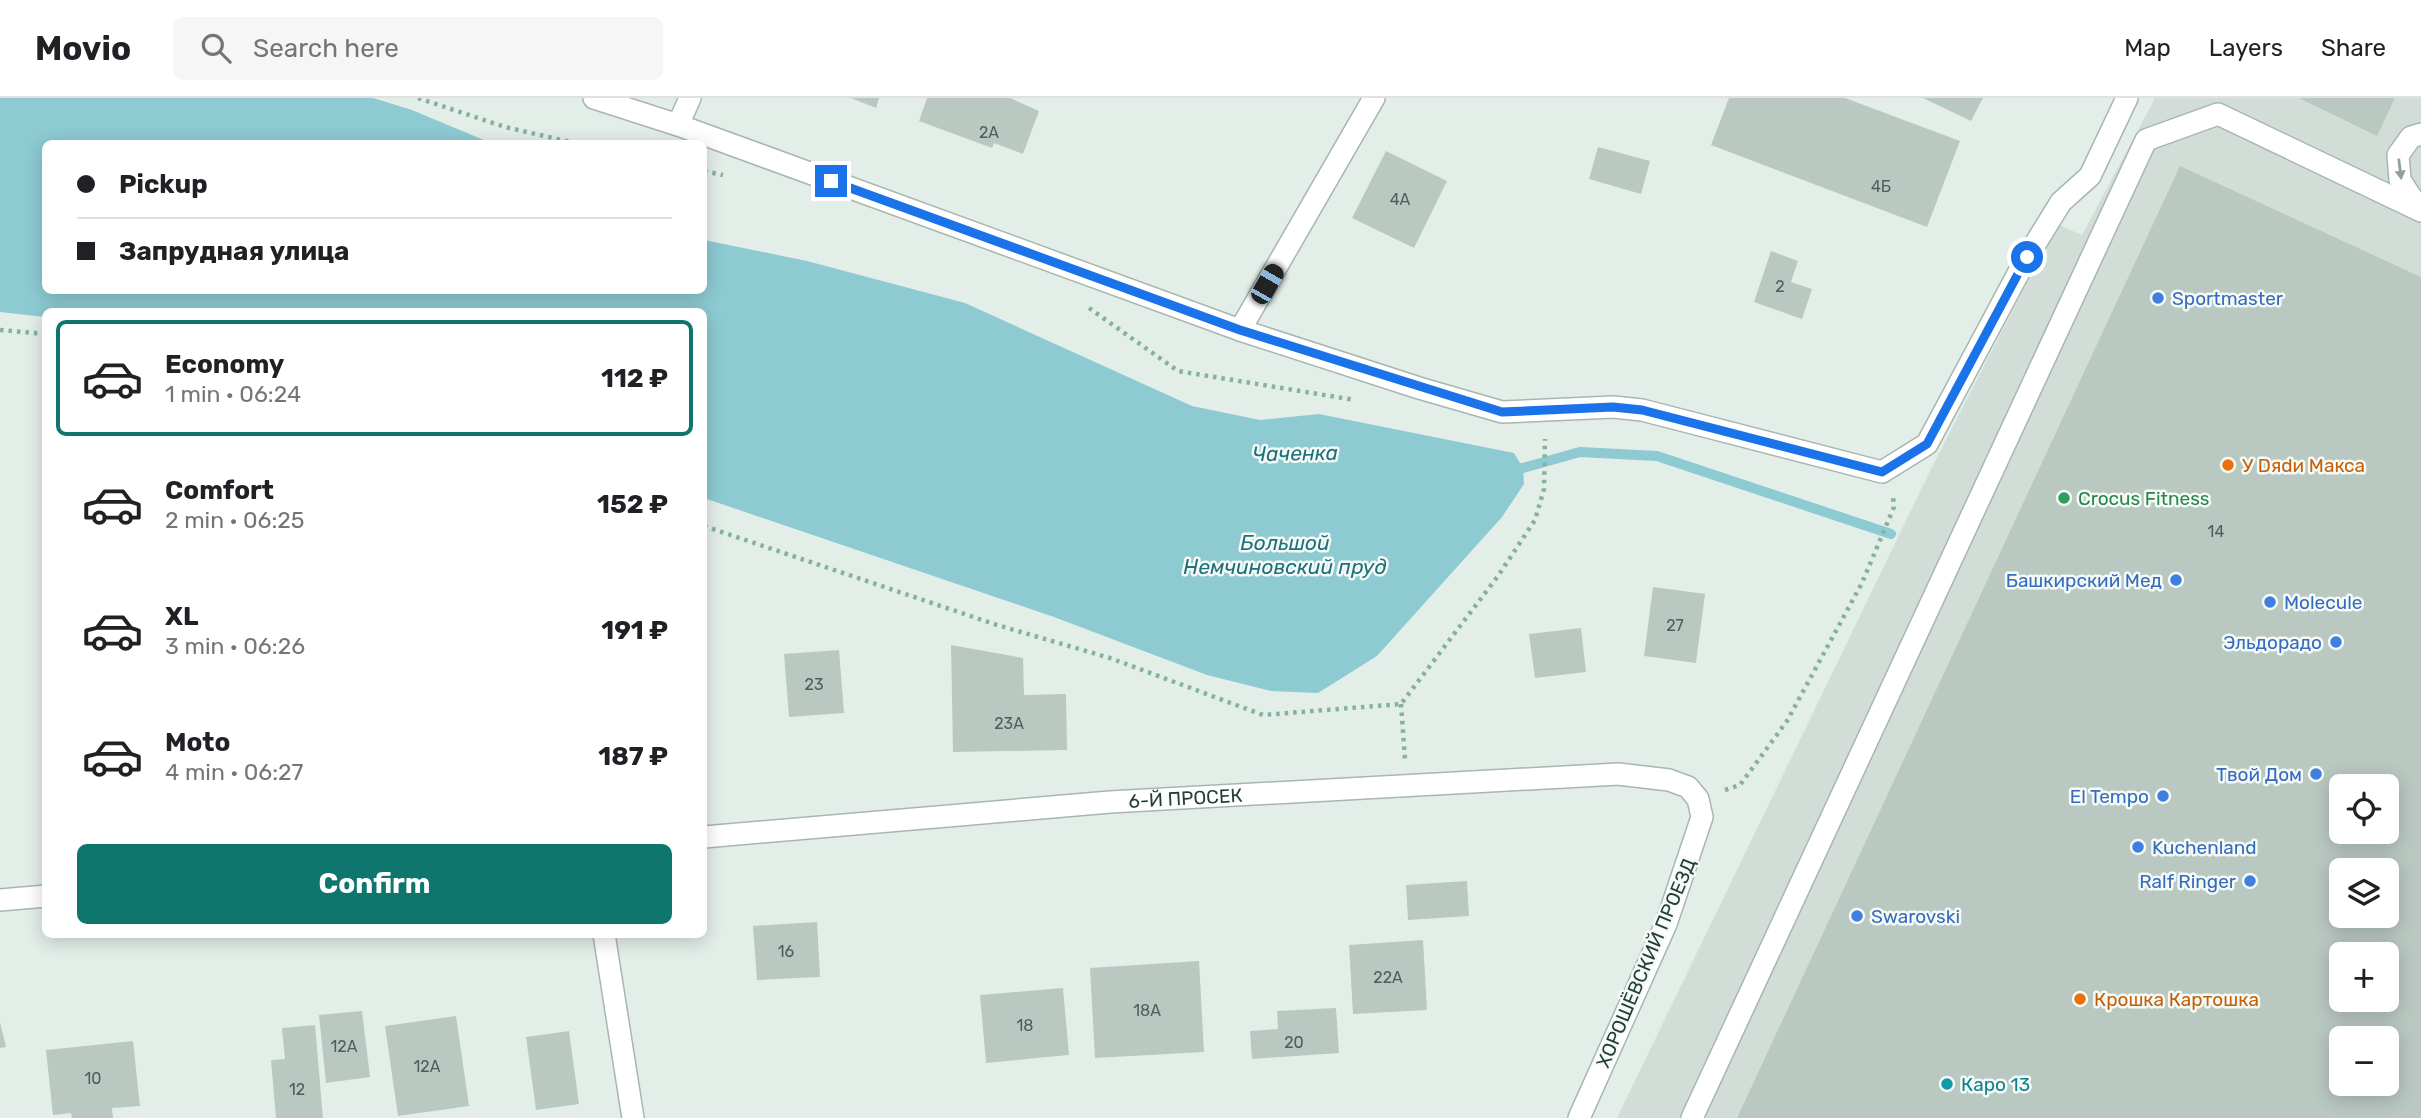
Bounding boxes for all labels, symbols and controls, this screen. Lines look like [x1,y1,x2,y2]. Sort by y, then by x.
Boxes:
search box [173,17,663,80]
text: Movio [35,29,131,68]
icon: search [197,29,235,67]
text: Search here [253,33,399,64]
text: Map [2124,34,2171,62]
text: Layers [2209,34,2283,62]
text: Share [2321,34,2386,62]
house number: 2А [979,123,999,142]
one-way arrow [2394,158,2405,180]
route end [815,165,847,197]
text: Pickup [119,169,208,200]
house number: 4Б [1871,177,1891,196]
house number: 4А [1390,190,1411,209]
text: Запрудная улица [119,236,349,267]
route start [2011,241,2043,273]
car [1248,261,1287,307]
house number: 2 [1775,277,1785,296]
place label: Sportmaster [2172,287,2284,310]
marker: Sportmaster [2150,290,2166,306]
icon: car [81,347,144,410]
text: Economy [165,349,284,380]
text: 112 ₽ [601,363,668,394]
text: 1 min · 06:24 [165,380,301,408]
water label: Чаченка [1252,440,1338,466]
place label: У Dяdи Макса [2242,454,2365,477]
marker: У Dяdи Макса [2220,457,2236,473]
icon: car [81,473,144,536]
text: Comfort [165,475,274,506]
place label: Crocus Fitness [2078,487,2210,510]
text: 152 ₽ [597,489,668,520]
marker: Crocus Fitness [2056,490,2072,506]
text: 2 min · 06:25 [165,506,304,534]
house number: 14 [2208,522,2224,541]
water label: Большой Немчиновский пруд [1183,530,1387,579]
place label: Башкирский Мед [2006,569,2162,592]
marker: Башкирский Мед [2168,572,2184,588]
place label: Molecule [2284,591,2362,614]
marker: Molecule [2262,594,2278,610]
icon: car [81,599,144,662]
text: XL [165,601,198,632]
text: 191 ₽ [601,615,668,646]
house number: 27 [1666,616,1684,635]
place label: Эльдорадо [2223,631,2322,654]
text: 3 min · 06:26 [165,632,305,660]
marker: Эльдорадо [2328,634,2344,650]
house number: 23 [804,675,824,694]
house number: 23А [994,714,1024,733]
icon: car [81,725,144,788]
text: Moto [165,727,230,758]
text: 187 ₽ [598,741,668,772]
text: 4 min · 06:27 [165,758,303,786]
place label: Твой Дом [2216,763,2302,786]
marker: Твой Дом [2308,766,2324,782]
map controls [2329,774,2399,1096]
button: locate [2329,774,2399,844]
street label: 6-Й ПРОСЕК [1128,783,1243,812]
place label: El Tempo [2070,785,2149,808]
marker: El Tempo [2155,788,2171,804]
place label: Kuchenland [2152,836,2257,859]
marker: Kuchenland [2130,839,2146,855]
button: Confirm [77,844,672,924]
street label: ХОРОШЁВСКИЙ ПРОЕЗД [1591,855,1701,1071]
button: layers [2329,858,2399,928]
place label: Ralf Ringer [2139,870,2237,893]
marker: Ralf Ringer [2242,873,2258,889]
place label: Swarovski [1871,905,1960,928]
marker: Swarovski [1849,908,1865,924]
house number: 16 [778,942,795,961]
button: + [2329,942,2399,1012]
house number: 22А [1373,968,1403,987]
place label: Крошка Картошка [2094,988,2259,1011]
marker: Крошка Картошка [2072,991,2088,1007]
house number: 18А [1133,1001,1161,1020]
house number: 18 [1016,1016,1034,1035]
button: − [2329,1026,2399,1096]
house number: 20 [1284,1033,1304,1052]
house number: 12А [331,1037,358,1056]
house number: 12А [414,1057,441,1076]
house number: 10 [84,1069,102,1088]
place label: Каро 13 [1961,1073,2030,1096]
marker: Каро 13 [1939,1076,1955,1092]
house number: 12 [289,1080,305,1099]

